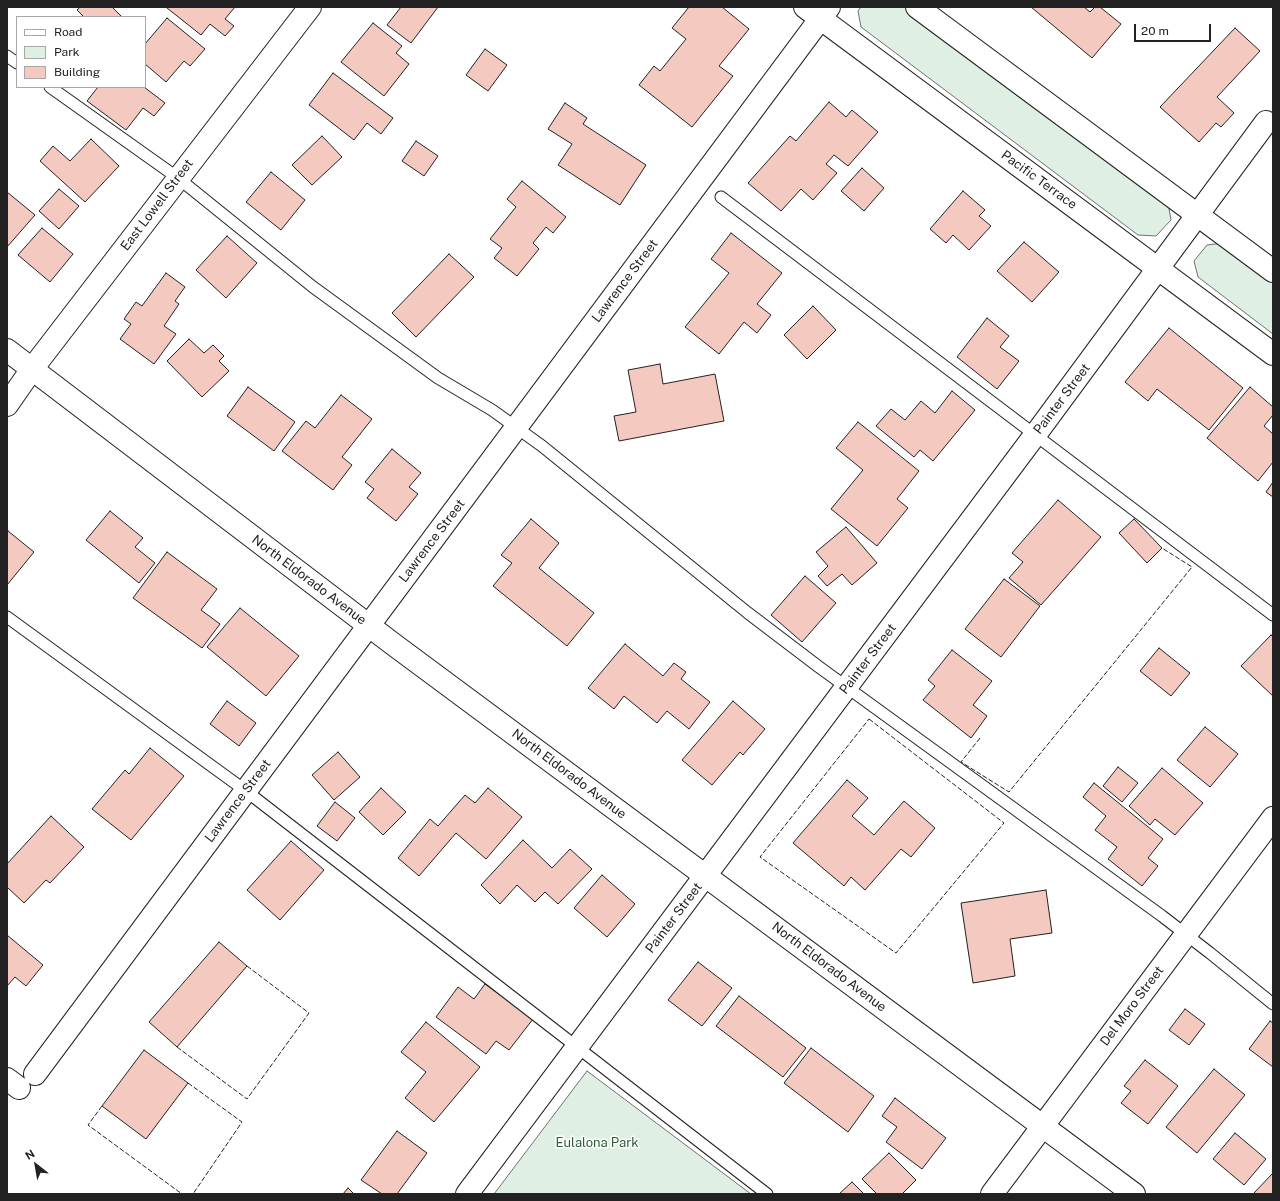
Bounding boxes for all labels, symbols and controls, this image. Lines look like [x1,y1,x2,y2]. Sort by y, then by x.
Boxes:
legend [16,16,146,88]
scale bar [1136,16,1213,42]
text: 20 m [1141,24,1169,38]
text: Road [54,25,82,39]
text: Park [54,45,80,59]
text: Building [54,65,100,79]
street label: Pacific Terrace [998,147,1080,213]
street label: East Lowell Street [118,156,196,254]
street label: Lawrence Street [589,236,661,326]
street label: Painter Street [1030,361,1094,437]
street label: Lawrence Street [396,496,468,586]
street label: North Eldorado Avenue [249,532,369,628]
street label: Painter Street [836,621,900,697]
street label: North Eldorado Avenue [509,726,629,822]
street label: Lawrence Street [202,756,274,846]
street label: Painter Street [642,880,706,956]
street label: North Eldorado Avenue [769,919,889,1015]
street label: Del Moro Street [1097,963,1167,1049]
park label: Eulalona Park [555,1135,639,1151]
north arrow [16,1145,56,1185]
text: N [23,1147,37,1162]

